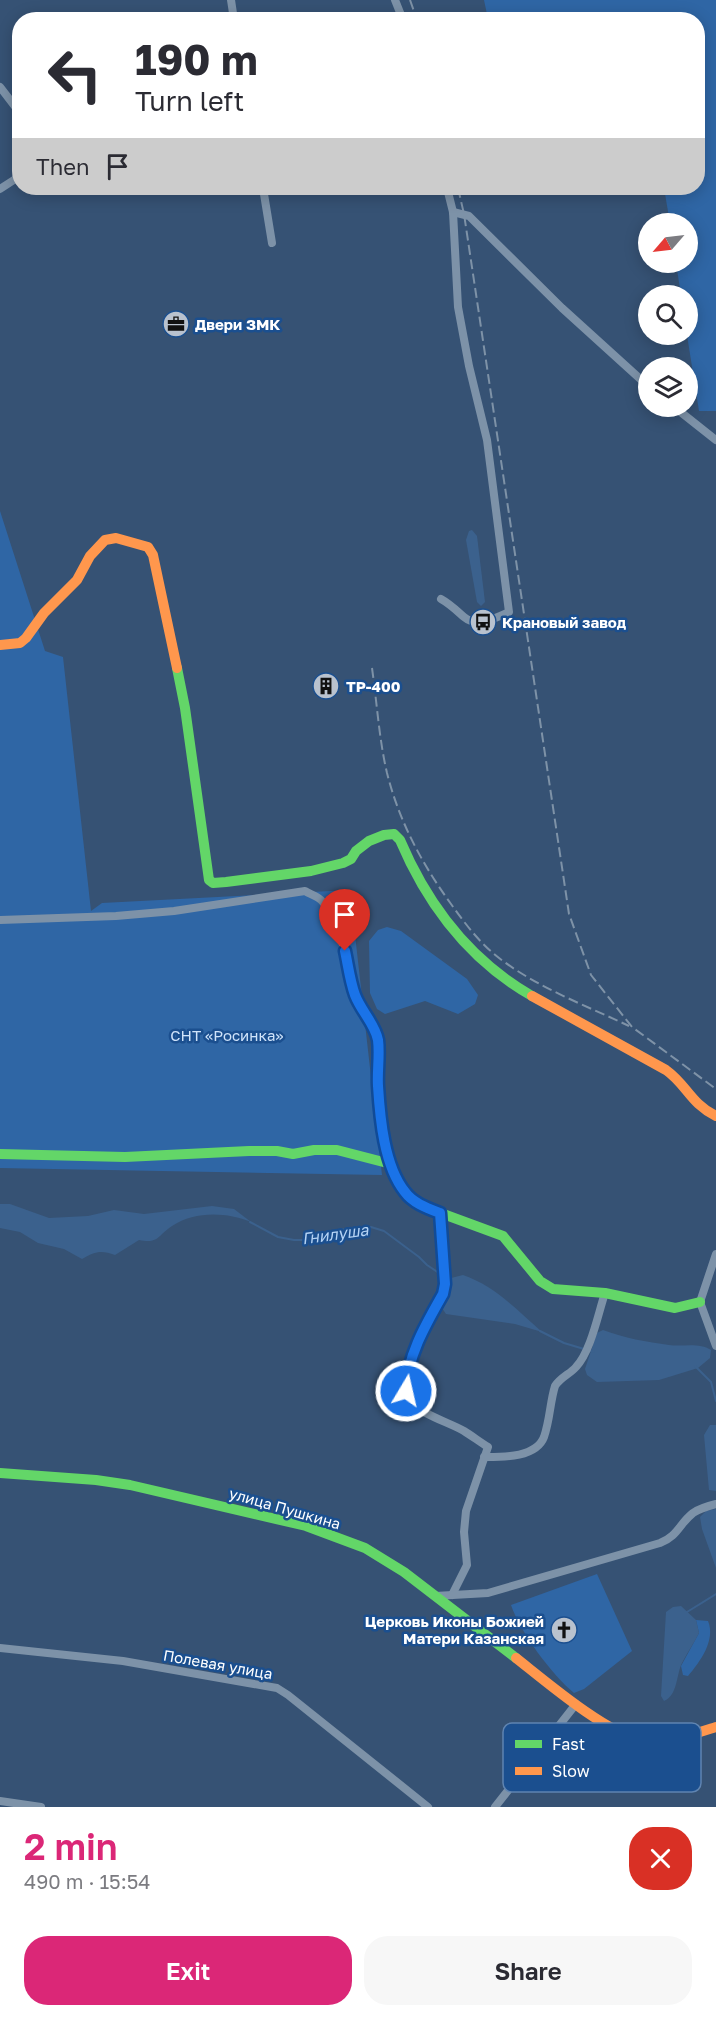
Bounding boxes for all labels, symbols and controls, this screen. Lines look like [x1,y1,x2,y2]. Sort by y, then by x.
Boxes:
text: 190 m [135,34,258,84]
icon: left [36,36,114,114]
text: Turn left [135,85,244,117]
icon: arrive [101,150,134,183]
text: Then [36,153,89,180]
north arrow [638,213,698,273]
map controls [638,213,698,417]
button: search [638,285,698,345]
office icon: Двери ЗМК [161,309,191,339]
place label: Двери ЗМК [195,315,280,333]
button: layers [638,357,698,417]
bus stop icon: Крановый завод [468,607,498,637]
place label: Крановый завод [502,613,627,631]
building icon: ТР-400 [311,671,341,701]
place label: ТР-400 [346,677,401,695]
pin [319,889,370,951]
icon: arrive [328,898,361,931]
park label: СНТ «Росинка» [170,1026,284,1044]
water label: Гнилуша [300,1219,371,1249]
position arrow [374,1359,438,1423]
street label: улица Пушкина [227,1484,343,1532]
place label: Церковь Иконы Божией Матери Казанская [365,1612,544,1647]
church icon: Церковь Иконы Божией Матери Казанская [549,1615,579,1645]
street label: Полевая улица [162,1646,274,1682]
legend [503,1723,701,1792]
text: Fast [552,1734,585,1754]
text: Slow [552,1761,590,1781]
text: 2 min [24,1825,118,1868]
button: close [629,1827,692,1890]
text: 490 m · 15:54 [24,1869,151,1893]
button: Exit [24,1936,352,2005]
button: Share [364,1936,692,2005]

